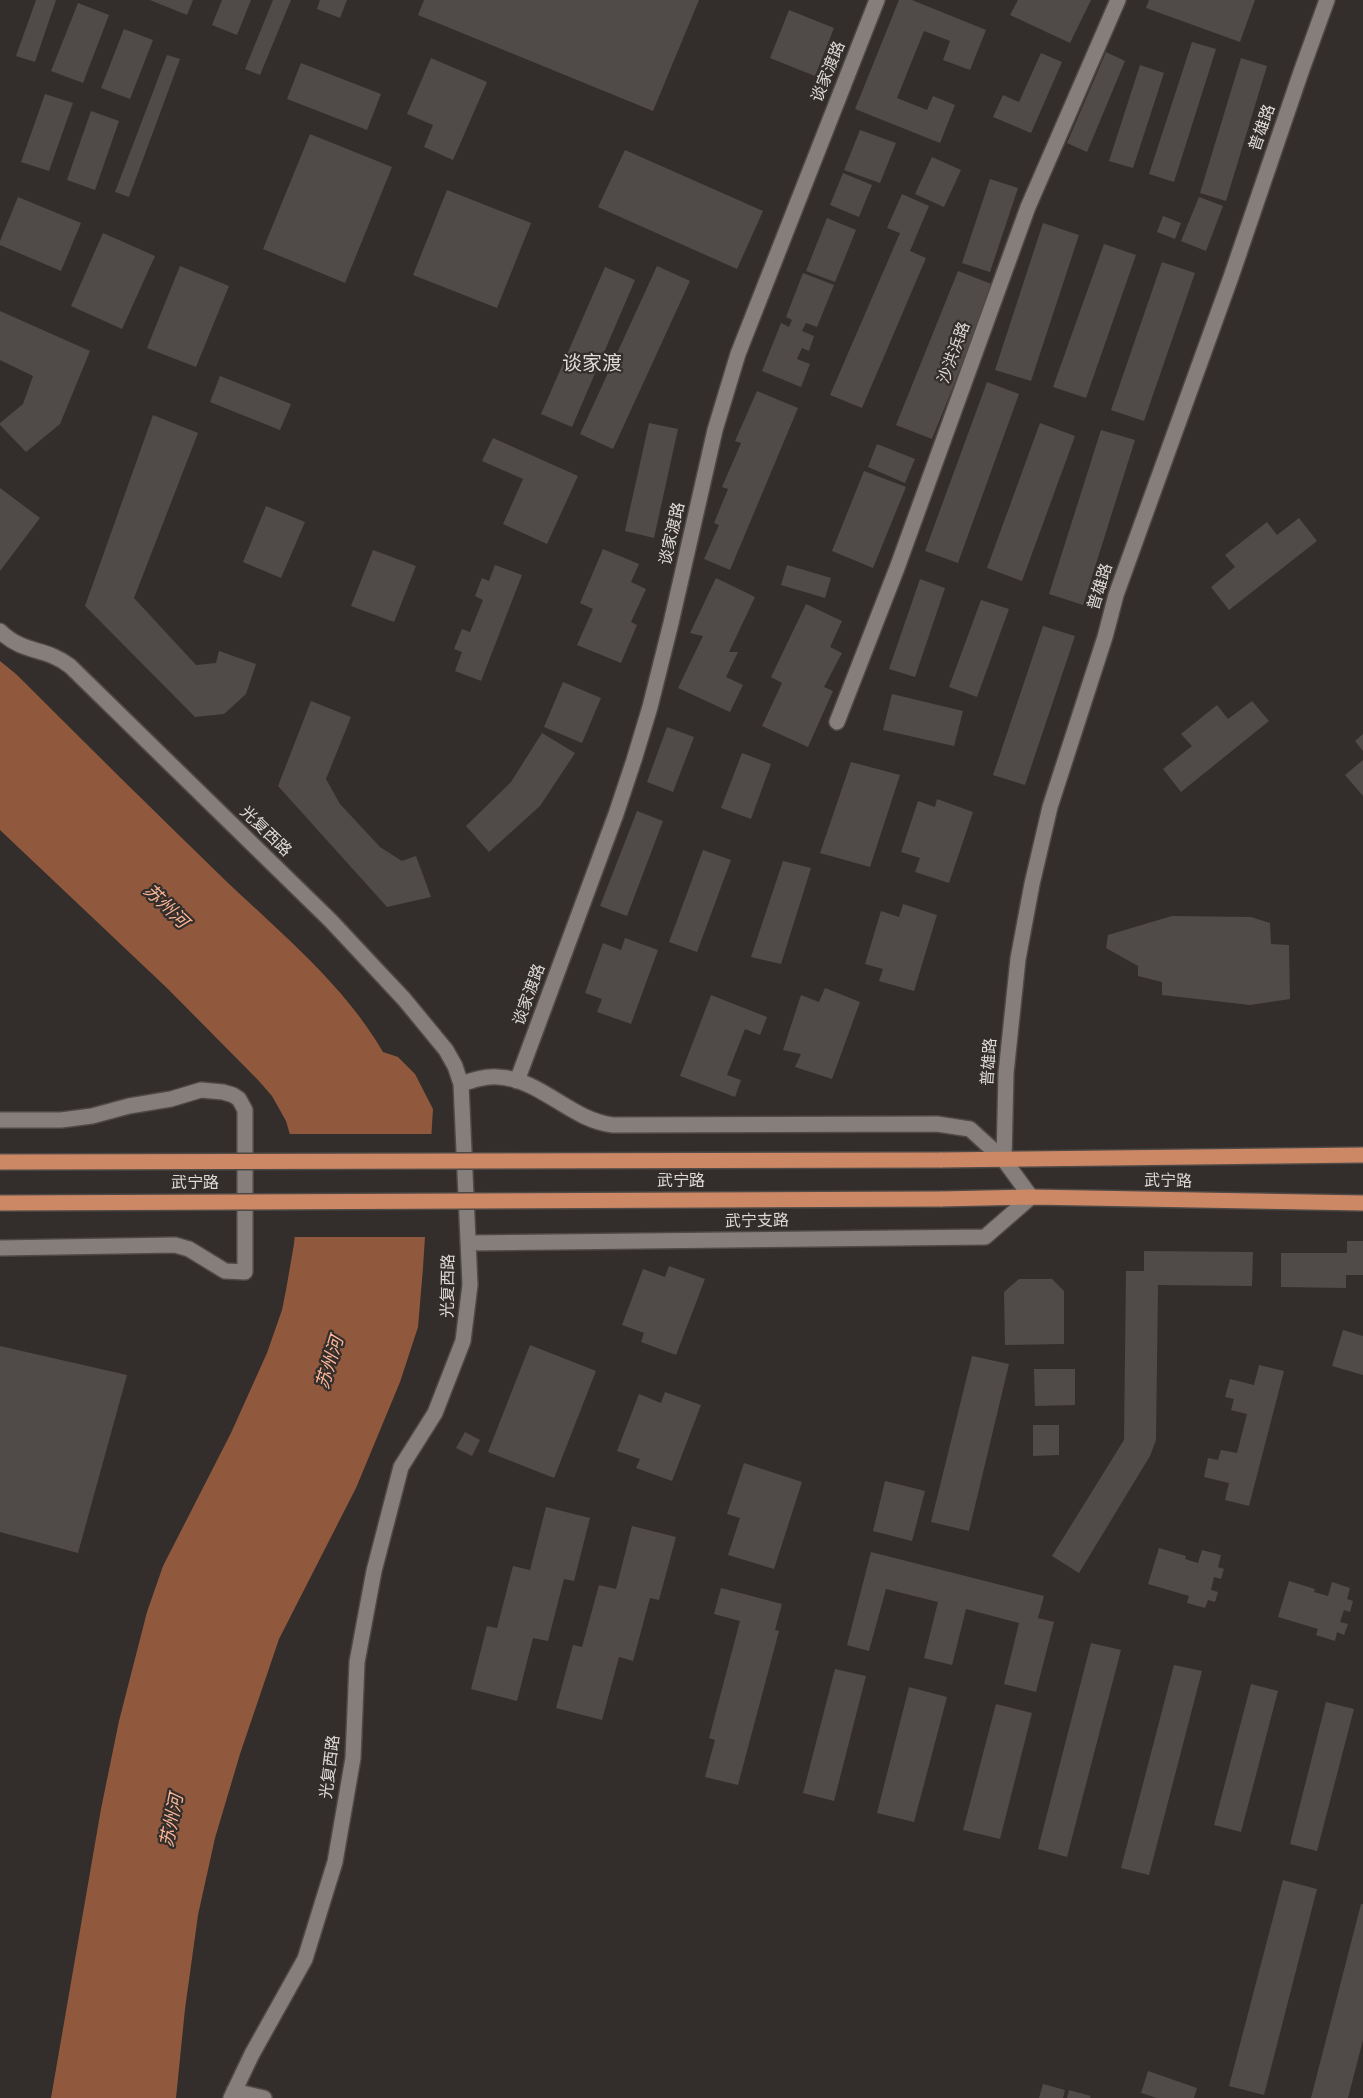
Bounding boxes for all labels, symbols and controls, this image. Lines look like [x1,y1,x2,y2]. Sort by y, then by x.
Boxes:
street label: 谈家渡路 [808,39,850,105]
street label: 普雄路 [1246,102,1280,154]
street label: 沙洪浜路 [935,320,975,386]
district label: 谈家渡 [562,353,622,377]
street label: 谈家渡路 [656,501,690,567]
street label: 普雄路 [1085,561,1117,613]
street label: 光复西路 [235,803,295,861]
water label: 苏州河 [138,880,192,934]
street label: 谈家渡路 [510,962,550,1028]
street label: 普雄路 [979,1037,1001,1087]
street label: 武宁路 [657,1172,705,1192]
street label: 武宁路 [1144,1172,1192,1192]
street label: 武宁路 [171,1174,219,1194]
street label: 武宁支路 [725,1212,789,1232]
street label: 光复西路 [439,1254,459,1318]
water label: 苏州河 [313,1334,349,1392]
street label: 光复西路 [318,1734,344,1800]
water label: 苏州河 [157,1792,189,1850]

